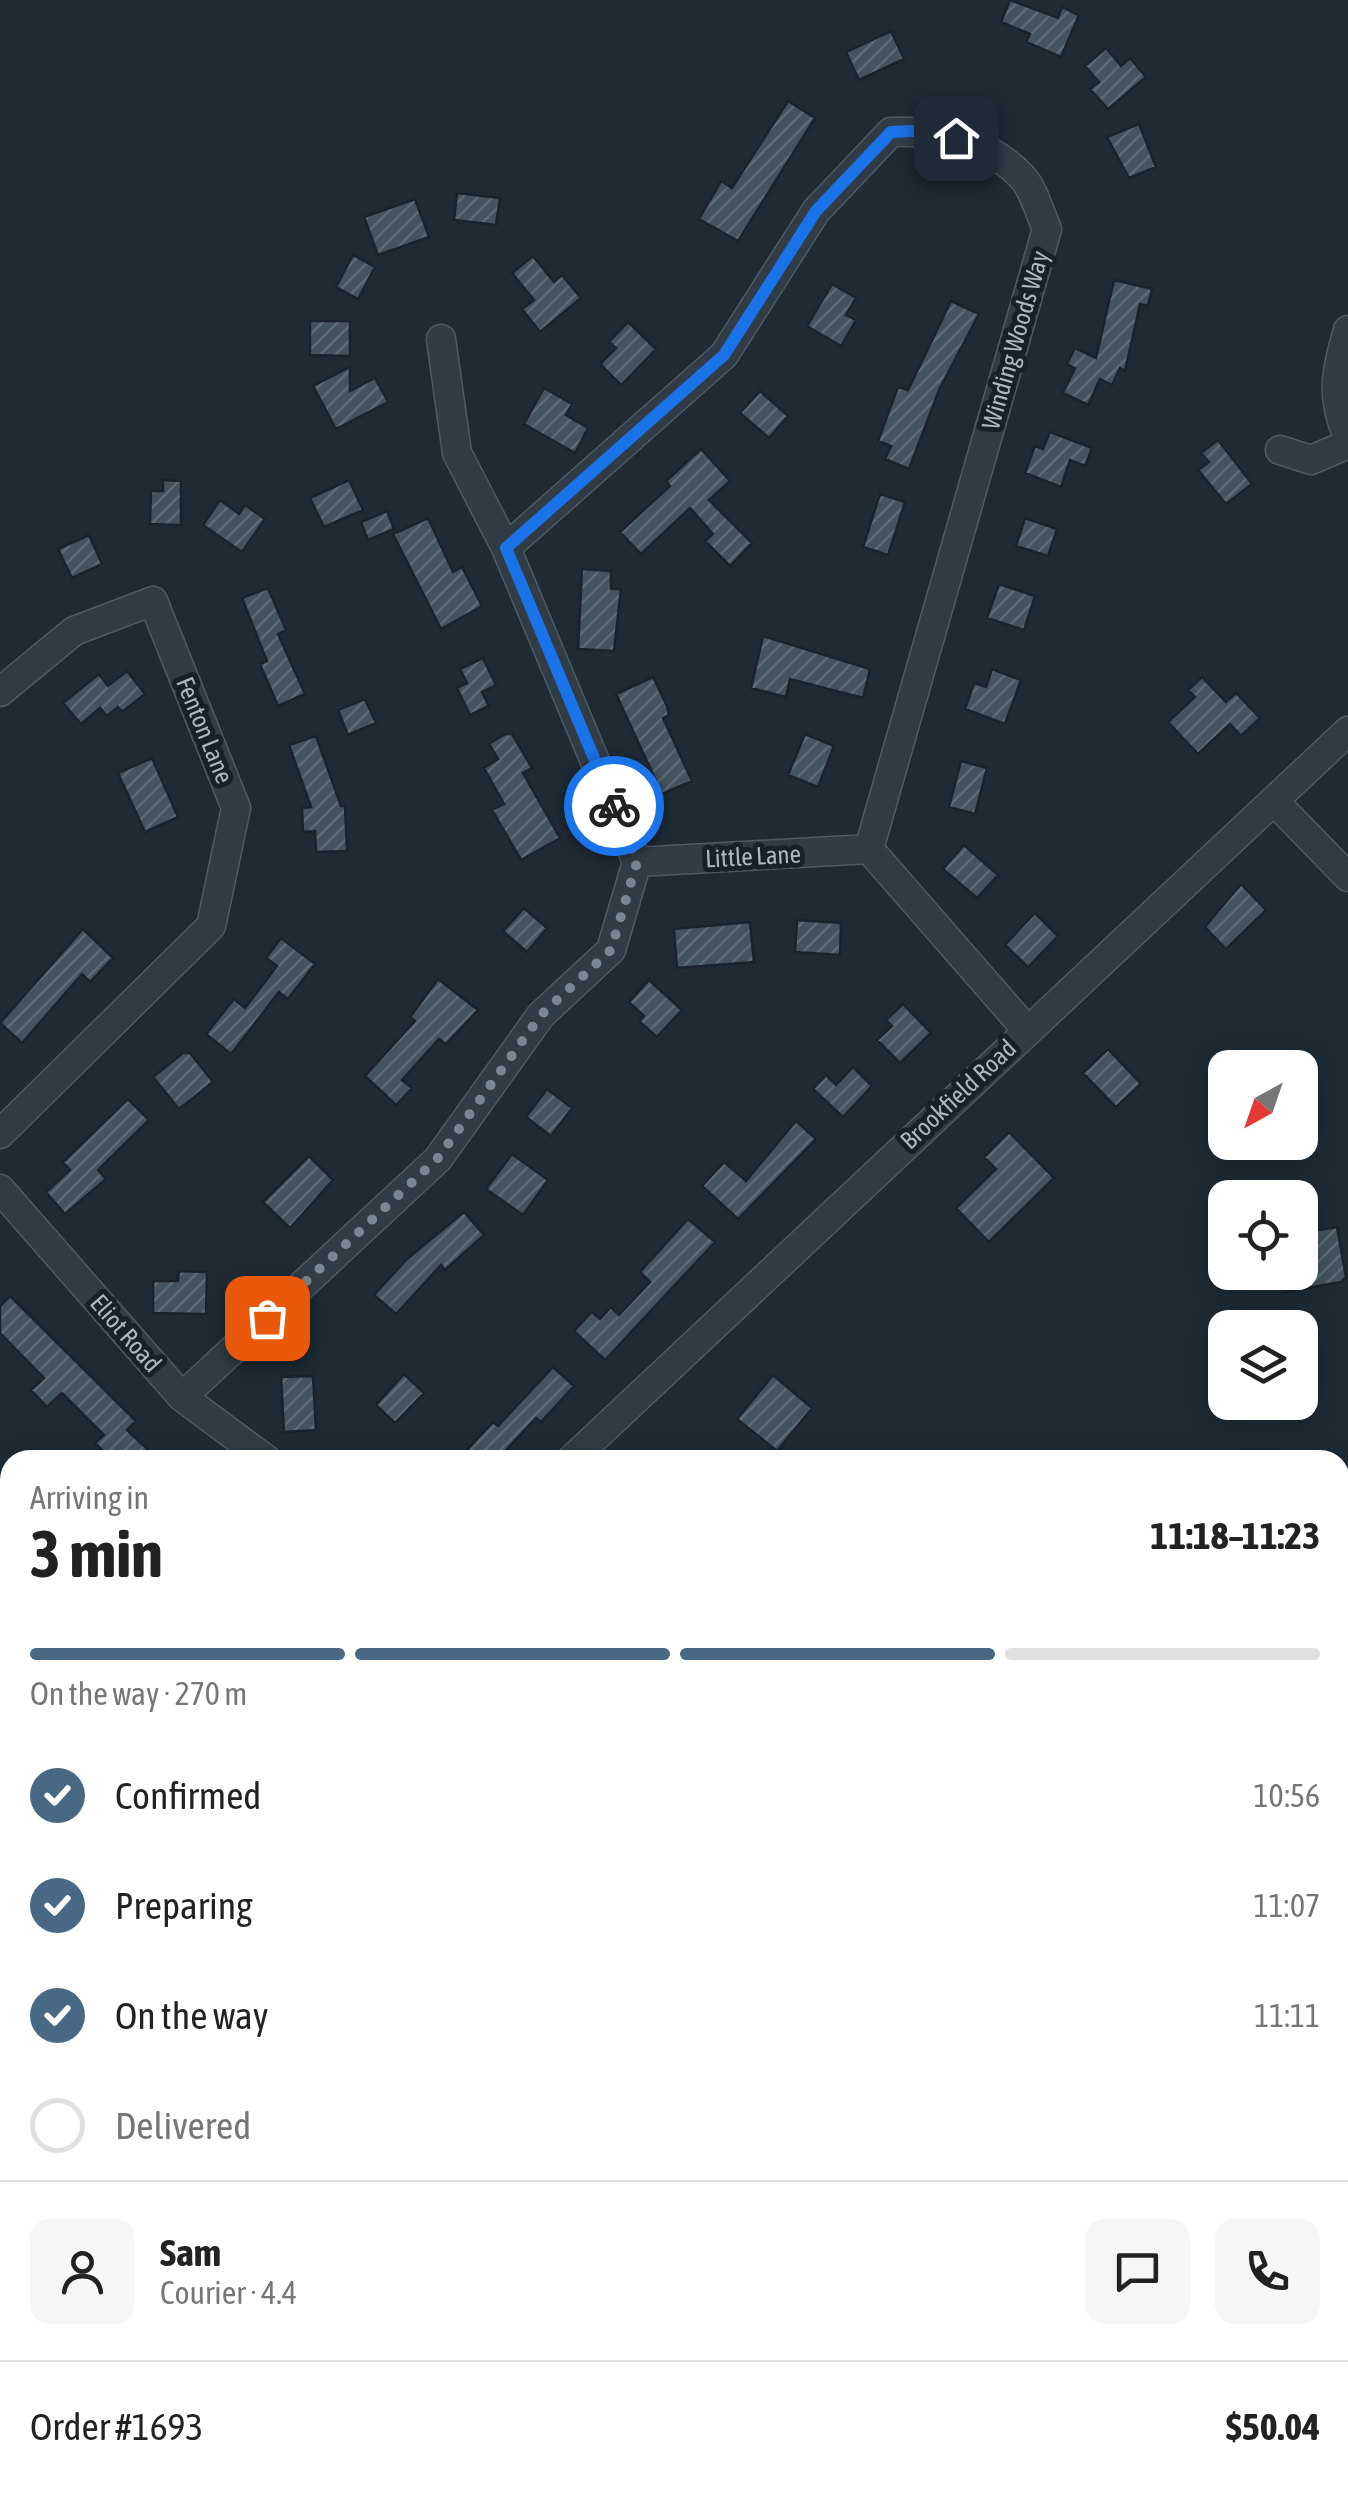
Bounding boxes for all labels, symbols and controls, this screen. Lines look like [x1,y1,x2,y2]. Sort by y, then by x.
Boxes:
pin [914,96,999,181]
icon: home [929,111,984,166]
street label: Winding Woods Way [976,248,1054,432]
street label: Fenton Lane [171,673,239,787]
courier [564,756,664,856]
icon: bike [587,779,642,834]
street label: Little Lane [704,840,802,872]
street label: Brookfield Road [895,1034,1021,1154]
north arrow [1208,1050,1318,1160]
map controls [1208,1050,1318,1420]
button: locate [1208,1180,1318,1290]
pin [225,1276,310,1361]
street label: Eliot Road [85,1289,167,1377]
icon: bag [240,1291,295,1346]
button: layers [1208,1310,1318,1420]
text: Arriving in [30,1479,149,1516]
text: 11:18–11:23 [1150,1514,1320,1557]
text: 3 min [30,1516,163,1591]
text: On the way · 270 m [30,1675,247,1712]
icon: check [30,1768,85,1823]
text: Confirmed [115,1774,261,1817]
text: 10:56 [1254,1777,1320,1814]
icon: check [30,1878,85,1933]
text: Preparing [115,1884,253,1927]
text: 11:07 [1254,1887,1320,1924]
icon: check [30,1988,85,2043]
text: On the way [115,1994,268,2037]
text: 11:11 [1254,1997,1320,2034]
text: Delivered [115,2104,251,2147]
button: person [30,2219,135,2324]
button: chat [1085,2219,1190,2324]
button: phone [1215,2219,1320,2324]
text: Sam [160,2231,221,2274]
text: Courier · 4.4 [160,2274,297,2311]
text: Order #1693 [30,2405,203,2448]
text: $50.04 [1226,2405,1320,2448]

